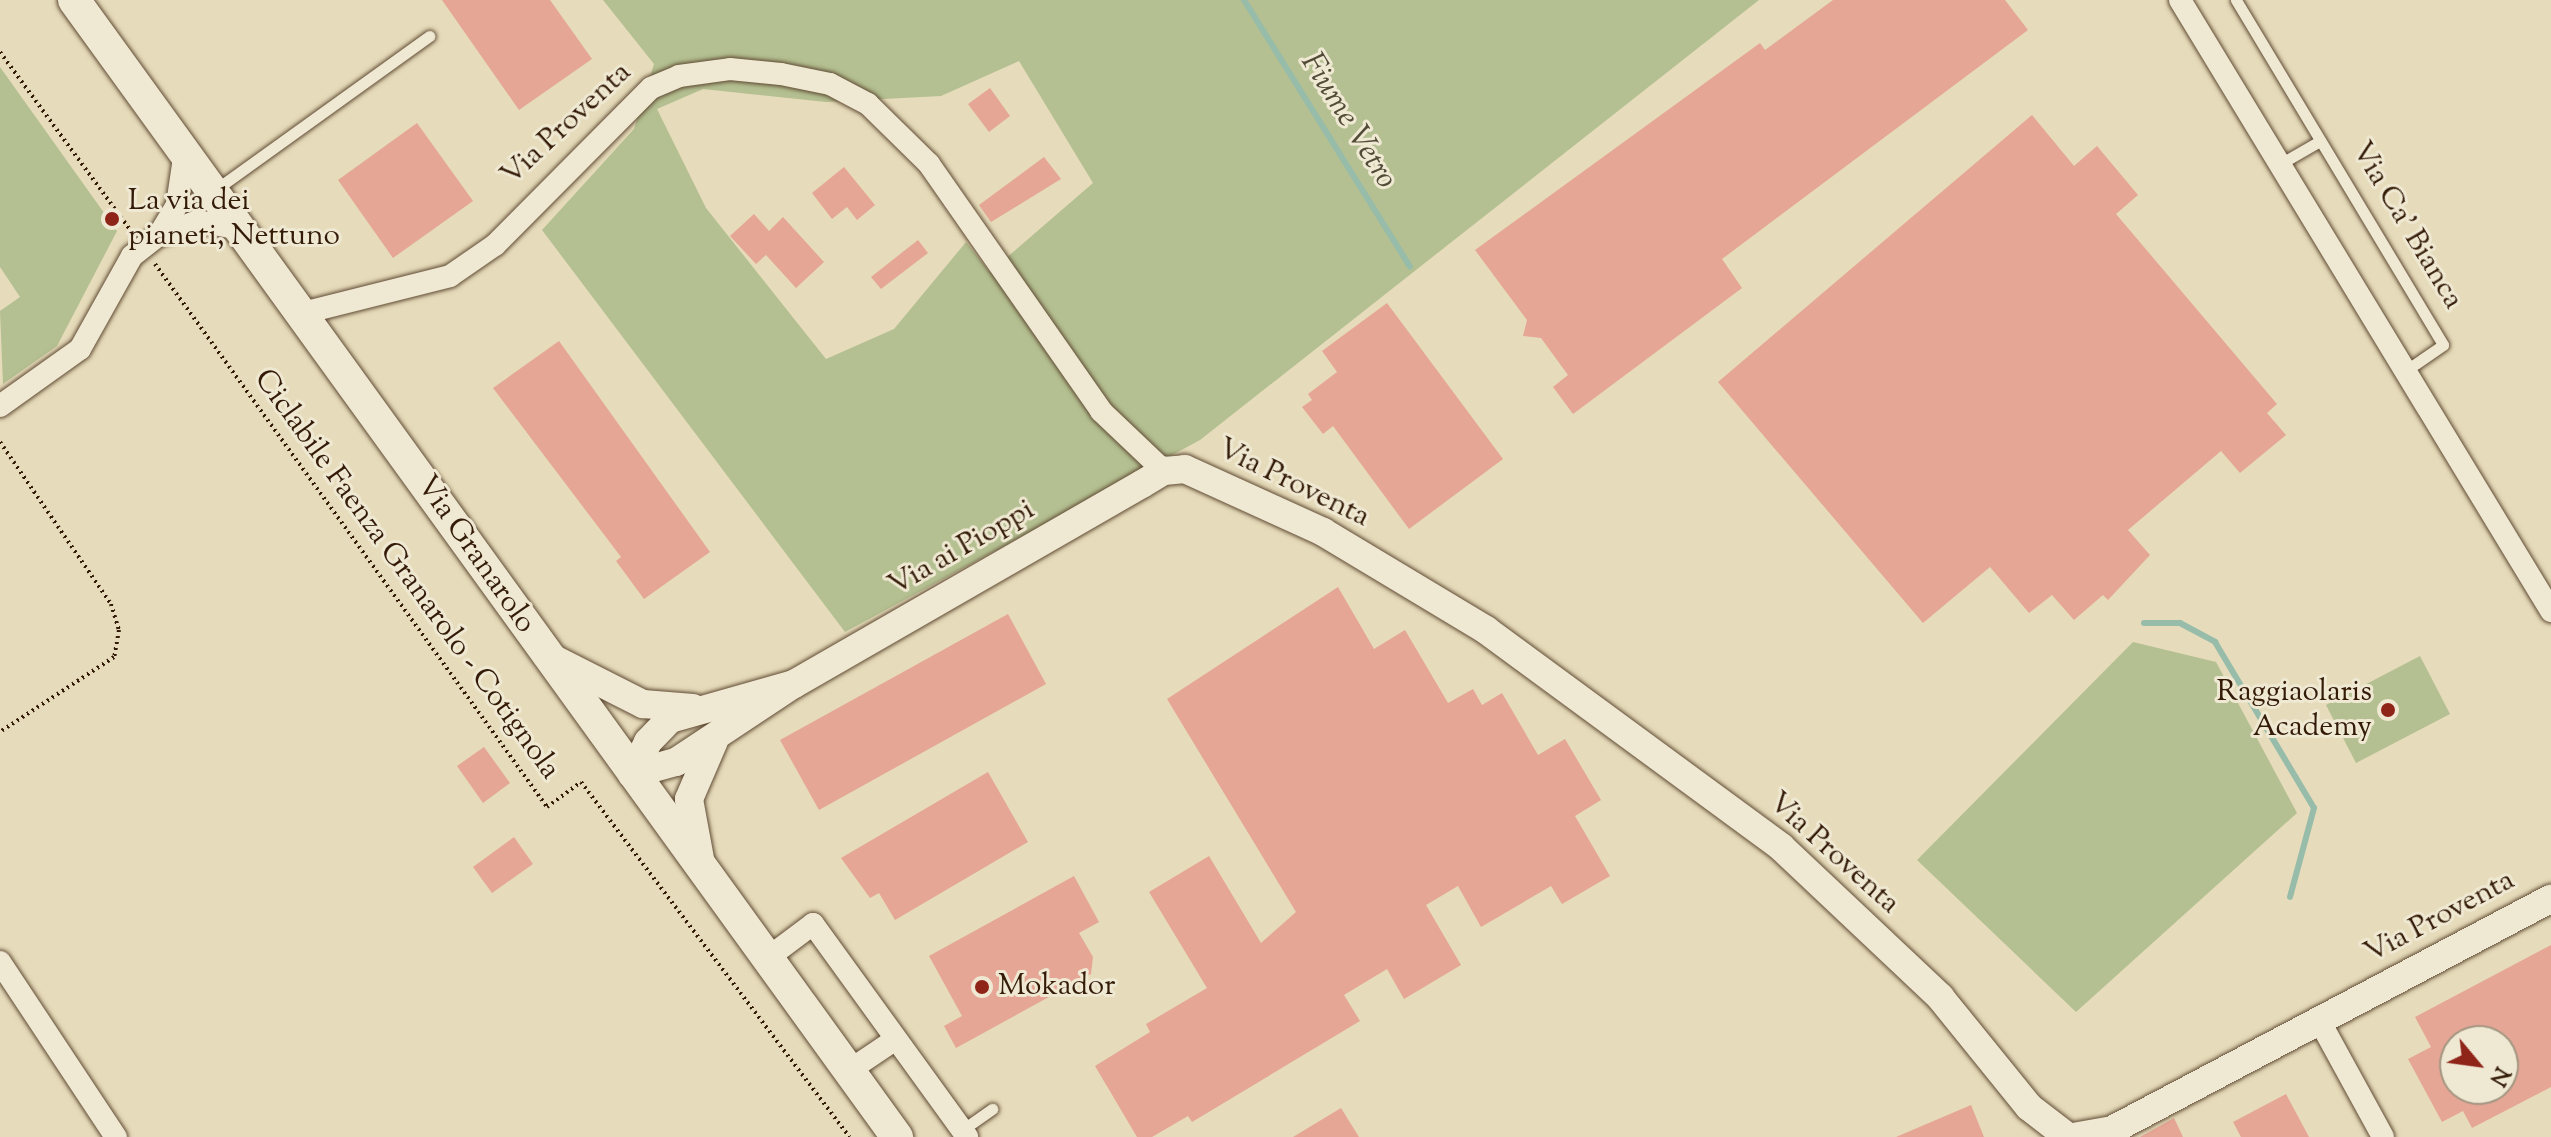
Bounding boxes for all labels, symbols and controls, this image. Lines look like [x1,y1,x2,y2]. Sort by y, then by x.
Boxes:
water label: Fiume Vetro [1291,46,1405,196]
street label: Via Proventa [494,56,640,194]
street label: Via Ca' Bianca [2342,136,2470,316]
place label: La via dei pianeti, Nettuno [128,184,340,254]
marker: La via dei pianeti, Nettuno [103,210,121,228]
street label: Ciclabile Faenza Granarolo - Cotignola [245,363,567,787]
street label: Via Proventa [1211,432,1375,536]
street label: Via Granarolo [408,469,542,641]
street label: Via ai Pioppi [883,493,1041,605]
place label: Raggiaolaris Academy [2216,675,2372,746]
marker: Raggiaolaris Academy [2379,701,2397,719]
street label: Via Proventa [1760,785,1906,923]
street label: Via Proventa [2359,863,2521,973]
place label: Mokador [998,969,1115,1005]
marker: Mokador [973,978,991,996]
north arrow [2439,1025,2519,1105]
text: N [2480,1060,2516,1091]

